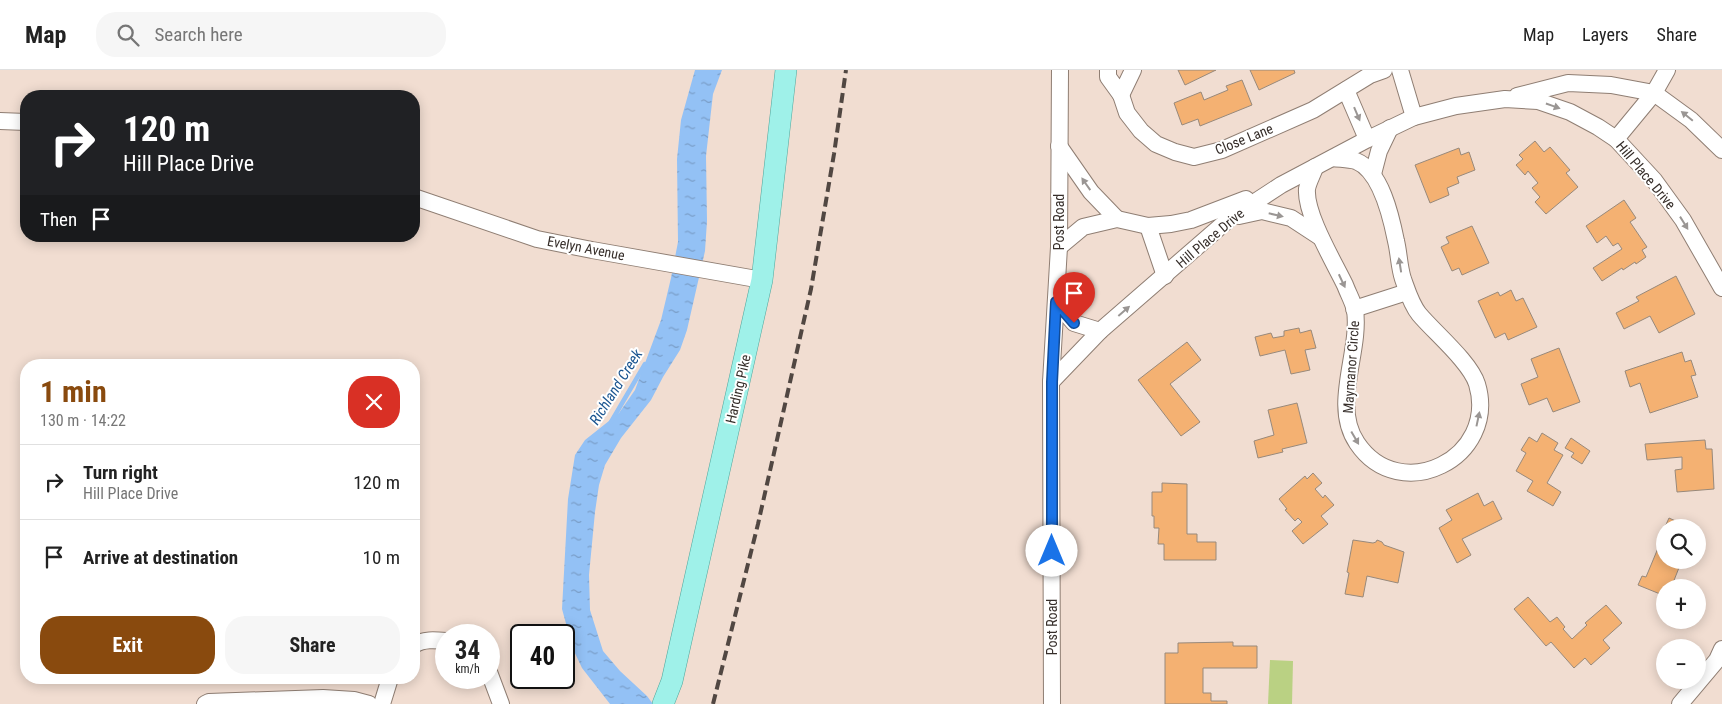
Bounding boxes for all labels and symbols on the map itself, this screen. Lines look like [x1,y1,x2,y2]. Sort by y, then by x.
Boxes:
one-way arrow [1546,102,1561,110]
one-way arrow [1353,107,1361,122]
one-way arrow [1680,111,1693,122]
street label: Close Lane [1213,120,1276,158]
street label: Hill Place Drive [1613,138,1679,212]
one-way arrow [1081,177,1091,191]
street label: Post Road [1051,194,1067,250]
street label: Hill Place Drive [1173,205,1247,271]
one-way arrow [1269,211,1284,219]
one-way arrow [1680,216,1689,230]
street label: Evelyn Avenue [546,233,627,263]
one-way arrow [1395,257,1403,273]
pin [1053,272,1095,323]
one-way arrow [1339,274,1347,288]
one-way arrow [1117,305,1129,317]
street label: Maymanor Circle [1340,320,1362,414]
water label: Richland Creek [586,346,647,428]
street label: Harding Pike [722,353,754,425]
one-way arrow [1474,411,1482,427]
one-way arrow [1351,431,1359,445]
position arrow [1025,524,1077,576]
street label: Post Road [1044,599,1060,655]
speed limit sign: 40 [510,624,575,689]

